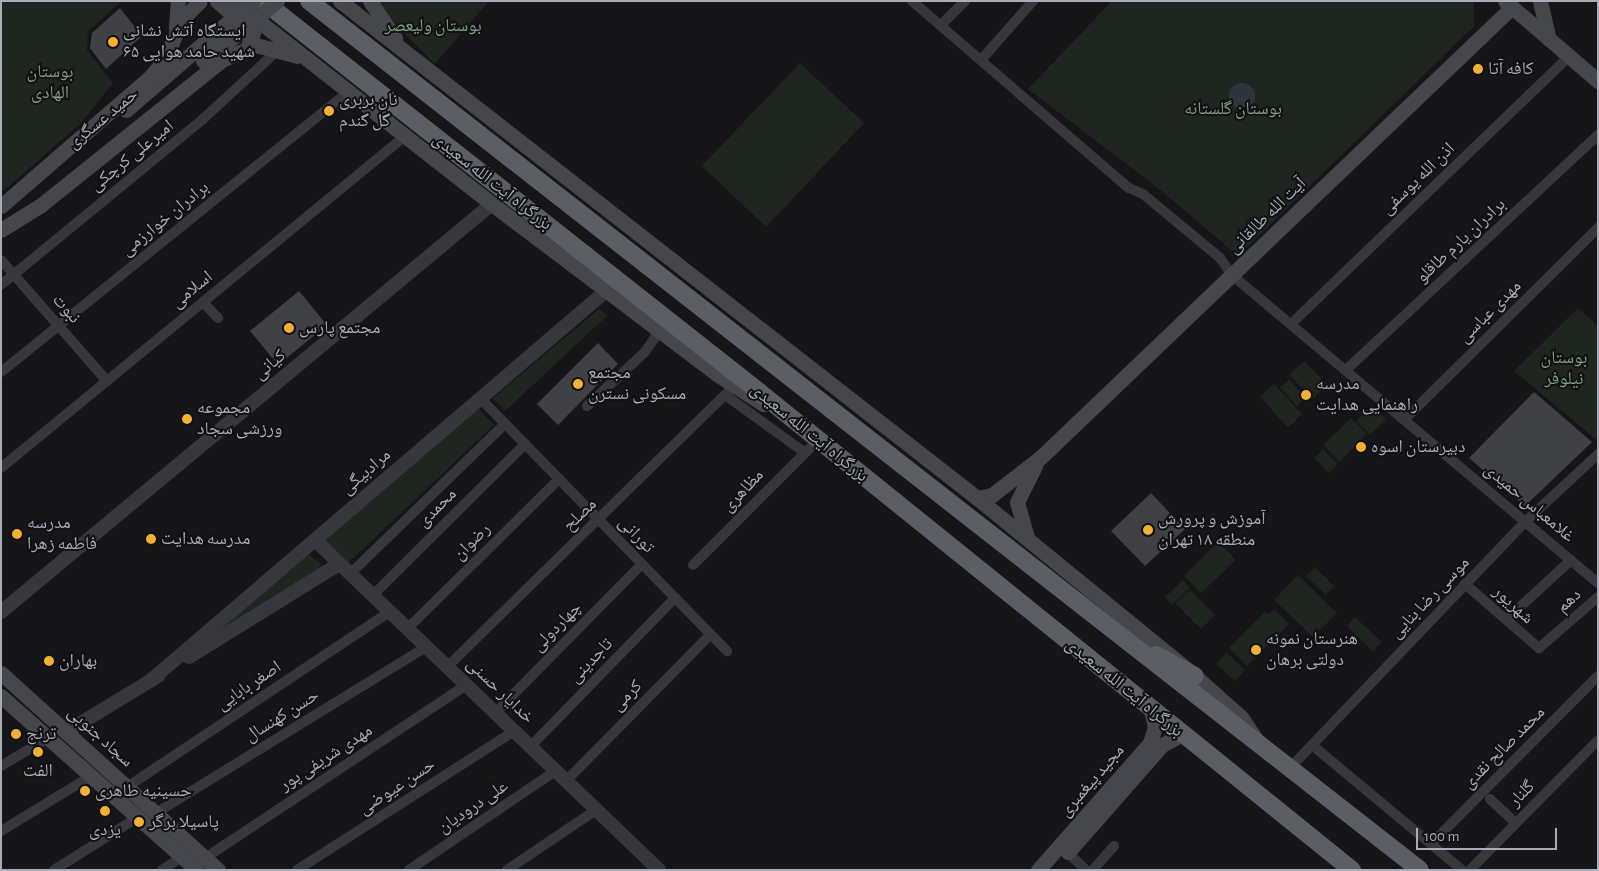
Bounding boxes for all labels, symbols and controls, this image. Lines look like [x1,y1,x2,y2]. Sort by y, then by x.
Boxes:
park label: بوستان ولیعصر [384,15,482,37]
place label: ایستگاه آتش نشانی ۶۵ شهید حامد هوایی [123,21,255,64]
marker: ایستگاه آتش نشانی ۶۵ شهید حامد هوایی [107,36,119,48]
place label: کافه آتا [1488,58,1534,80]
park label: بوستان الهادی [27,62,73,104]
marker: کافه آتا [1472,63,1484,75]
street label: حمید عسگری [63,84,143,154]
place label: نان بربری گل گندم [339,90,398,132]
park label: بوستان گلستانه [1184,98,1282,120]
marker: نان بربری گل گندم [323,105,335,117]
street label: امیرعلی کرچکی [86,116,178,196]
street label: بزرگراه آیت الله سعیدی [428,129,556,235]
street label: اذن الله یوسفی [1376,138,1460,220]
street label: آیت الله طالقانی [1223,173,1311,259]
street label: برادران خوارزمی [116,177,214,261]
street label: برادران یارم طاقلو [1412,194,1510,288]
street label: اسلامی [167,267,217,313]
street label: مهدی عباسی [1454,276,1526,348]
street label: نبوت [47,290,85,328]
place label: مجتمع پارس [299,317,381,339]
marker: مجتمع پارس [283,322,295,334]
street label: کیانی [249,345,291,385]
park label: بوستان نیلوفر [1541,348,1587,390]
place label: مجتمع مسکونی نسترن [588,363,686,406]
place label: مدرسه راهنمایی هدایت [1316,374,1418,416]
marker: مجتمع مسکونی نسترن [572,378,584,390]
street label: بزرگراه آیت الله سعیدی [746,379,872,487]
marker: مدرسه راهنمایی هدایت [1300,389,1312,401]
place label: مجموعه ورزشی سجاد [197,398,282,440]
marker: مجموعه ورزشی سجاد [181,413,193,425]
place label: دبیرستان اسوه [1371,436,1465,458]
marker: دبیرستان اسوه [1355,441,1367,453]
street label: مرادبیگی [337,444,395,500]
street label: غلامعباس حمیدی [1479,459,1579,547]
street label: مظاهری [717,465,769,517]
street label: محمدی [413,484,461,532]
street label: مصلح [559,494,601,536]
place label: آموزش و پرورش منطقه ۱۸ تهران [1158,509,1266,552]
street label: تورانی [613,512,659,558]
place label: مدرسه فاطمه زهرا [27,513,97,556]
street label: رضوان [449,519,495,565]
marker: آموزش و پرورش منطقه ۱۸ تهران [1142,524,1154,536]
marker: مدرسه فاطمه زهرا [11,528,23,540]
place label: مدرسه هدایت [161,528,250,550]
marker: مدرسه هدایت [145,533,157,545]
street label: موسی رضا بنایی [1386,552,1474,644]
street label: شهریور [1488,581,1538,629]
street label: دهم [1552,584,1586,618]
street label: چهاردولی [527,597,587,657]
place label: هنرستان نمونه دولتی برهان [1266,629,1358,672]
street label: تاجدینی [564,634,618,688]
street label: بزرگراه آیت الله سعیدی [1061,634,1187,742]
marker: هنرستان نمونه دولتی برهان [1250,644,1262,656]
place label: بهاران [59,650,97,672]
street label: خدایار حسنی [462,653,538,729]
marker: بهاران [43,655,55,667]
street label: اصغر بابایی [212,656,286,716]
street label: کرمی [607,676,647,716]
street label: حسن کهنسال [241,685,323,747]
street label: سجاد جنوبی [63,702,137,772]
street label: محمد صالح نقدی [1458,702,1550,794]
street label: مهدی شریفی پور [275,720,377,796]
place label: ترنج [26,723,56,745]
marker: ترنج [10,728,22,740]
street label: مجید پیغمبری [1055,740,1129,822]
marker: الفت [32,746,44,758]
street label: حسن عیوضی [354,754,440,820]
place label: الفت [23,760,53,782]
street label: علی درودیان [434,776,512,838]
street label: گلنار [1504,776,1540,812]
place label: حسینیه طاهری [95,780,192,802]
marker: حسینیه طاهری [79,785,91,797]
marker: یزدی [99,805,111,817]
place label: پاسیلا برگر [149,811,219,833]
marker: پاسیلا برگر [133,816,145,828]
scale bar [1419,818,1560,850]
place label: یزدی [89,819,121,841]
text: 100 m [1424,829,1459,844]

